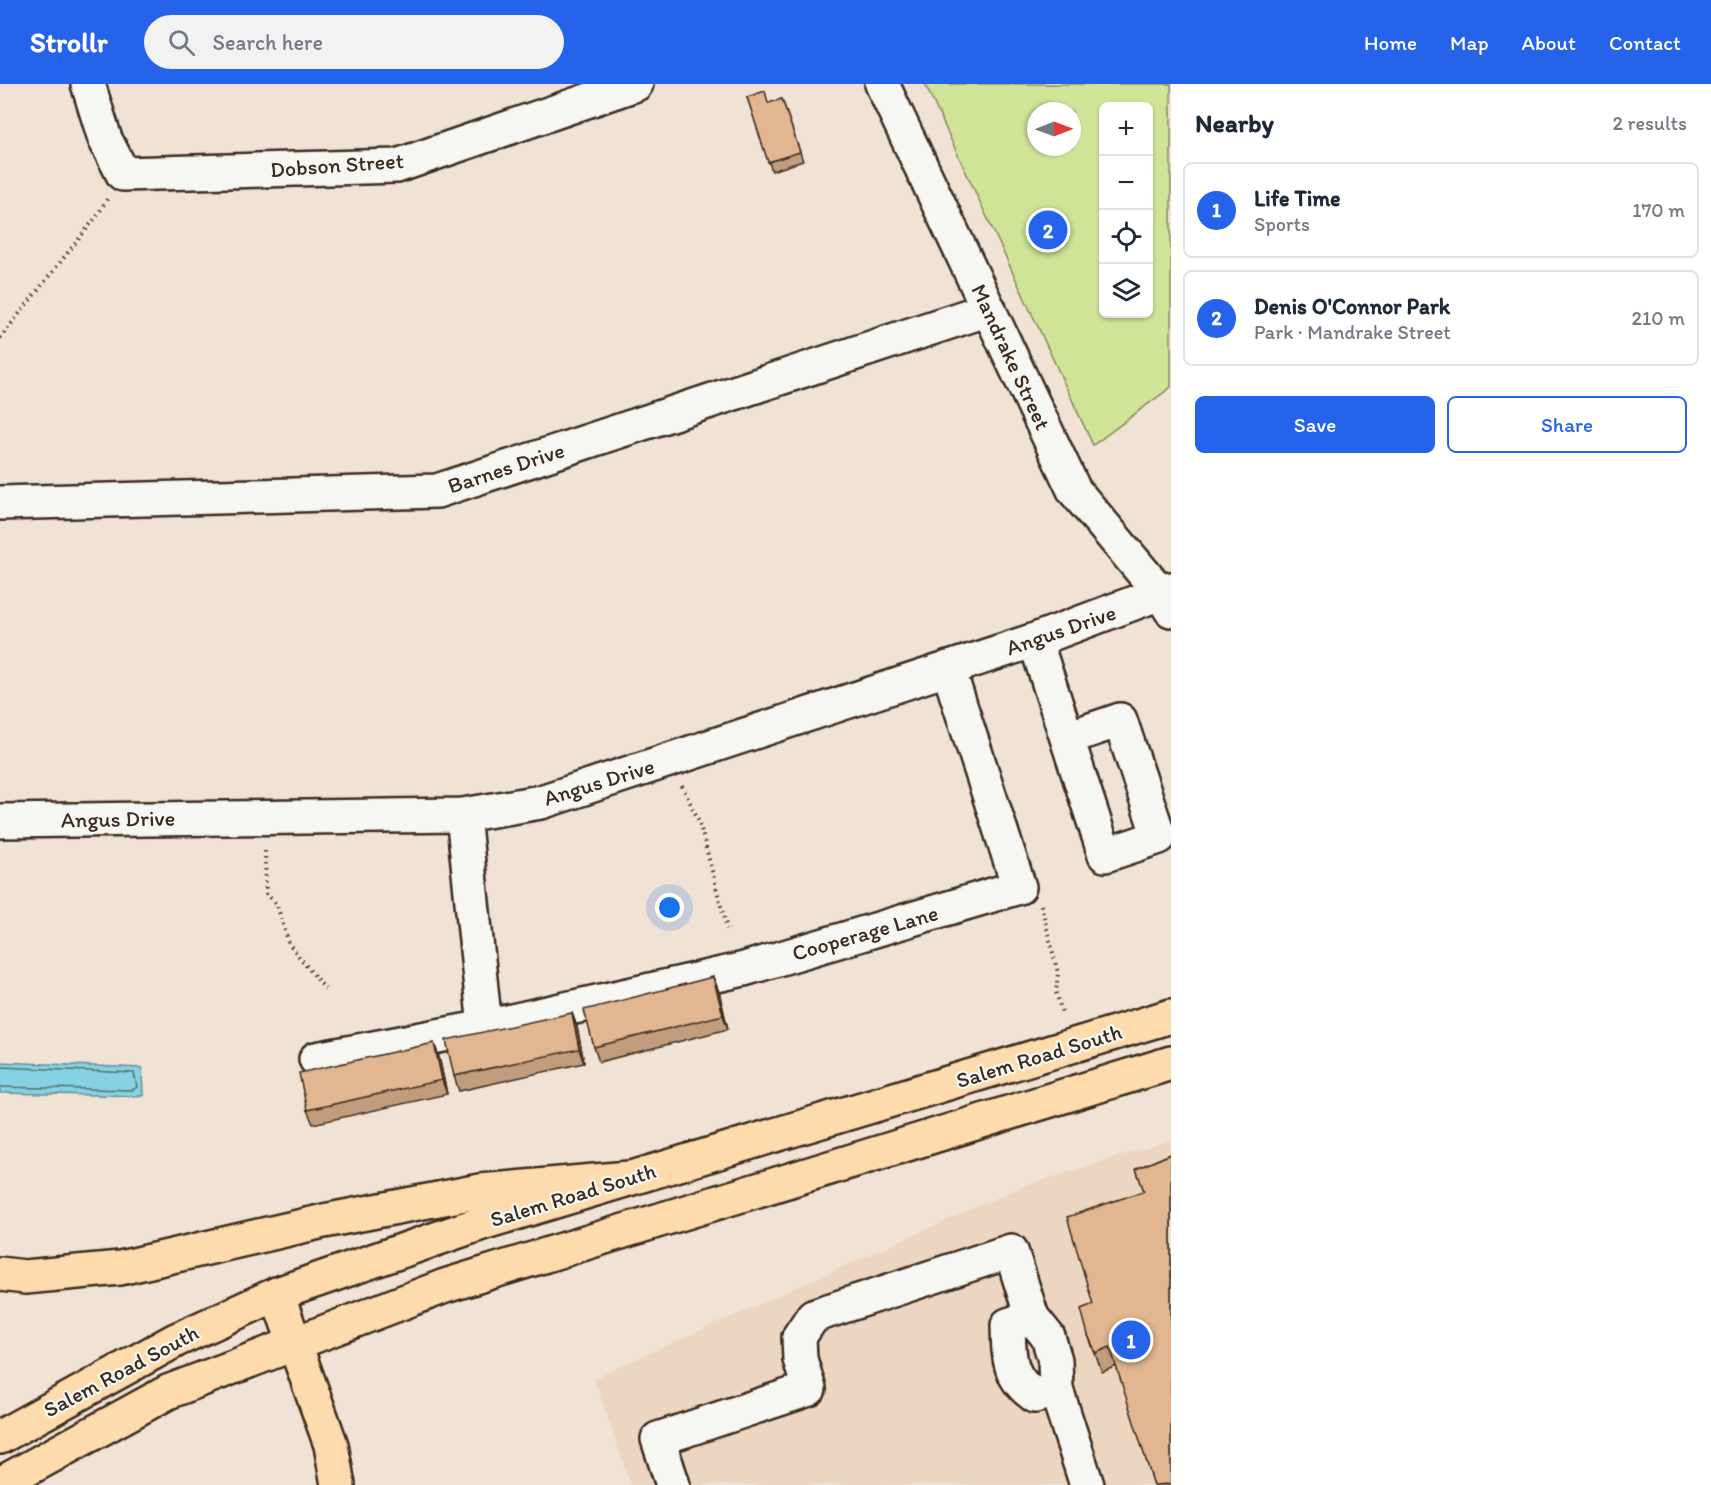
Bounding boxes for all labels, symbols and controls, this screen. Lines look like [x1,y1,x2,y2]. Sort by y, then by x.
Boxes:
search box [144,15,564,69]
text: Strollr [30,25,108,59]
icon: search [165,26,198,59]
text: Search here [213,29,323,56]
text: Home [1364,30,1417,55]
text: Map [1450,30,1489,55]
text: About [1522,30,1576,55]
text: Contact [1609,30,1681,55]
north arrow [1027,102,1081,156]
map controls [1099,102,1153,318]
button: + [1099,102,1153,156]
text: Nearby [1195,107,1274,139]
text: 2 results [1613,111,1687,135]
street label: Dobson Street [269,147,405,183]
button: − [1099,156,1153,210]
text: Life Time [1254,185,1341,212]
text: 1 [1212,198,1221,222]
text: 170 m [1632,198,1685,222]
pin: 2 [1028,208,1068,252]
button: locate [1099,210,1153,264]
text: Sports [1254,212,1310,236]
button: layers [1099,264,1153,318]
street label: Mandrake Street [965,280,1057,434]
text: Denis O'Connor Park [1254,293,1450,320]
text: 2 [1211,306,1222,330]
text: 210 m [1632,306,1685,330]
text: Park · Mandrake Street [1254,320,1451,344]
button: Save [1195,396,1435,453]
button: Share [1447,396,1687,453]
street label: Barnes Drive [444,436,568,500]
street label: Angus Drive [1003,599,1119,661]
street label: Angus Drive [540,752,658,812]
street label: Angus Drive [61,805,175,833]
your location [655,893,684,922]
street label: Cooperage Lane [789,899,941,967]
street label: Salem Road South [953,1018,1125,1094]
street label: Salem Road South [487,1157,659,1233]
pin: 1 [1112,1318,1150,1362]
street label: Salem Road South [39,1319,203,1423]

